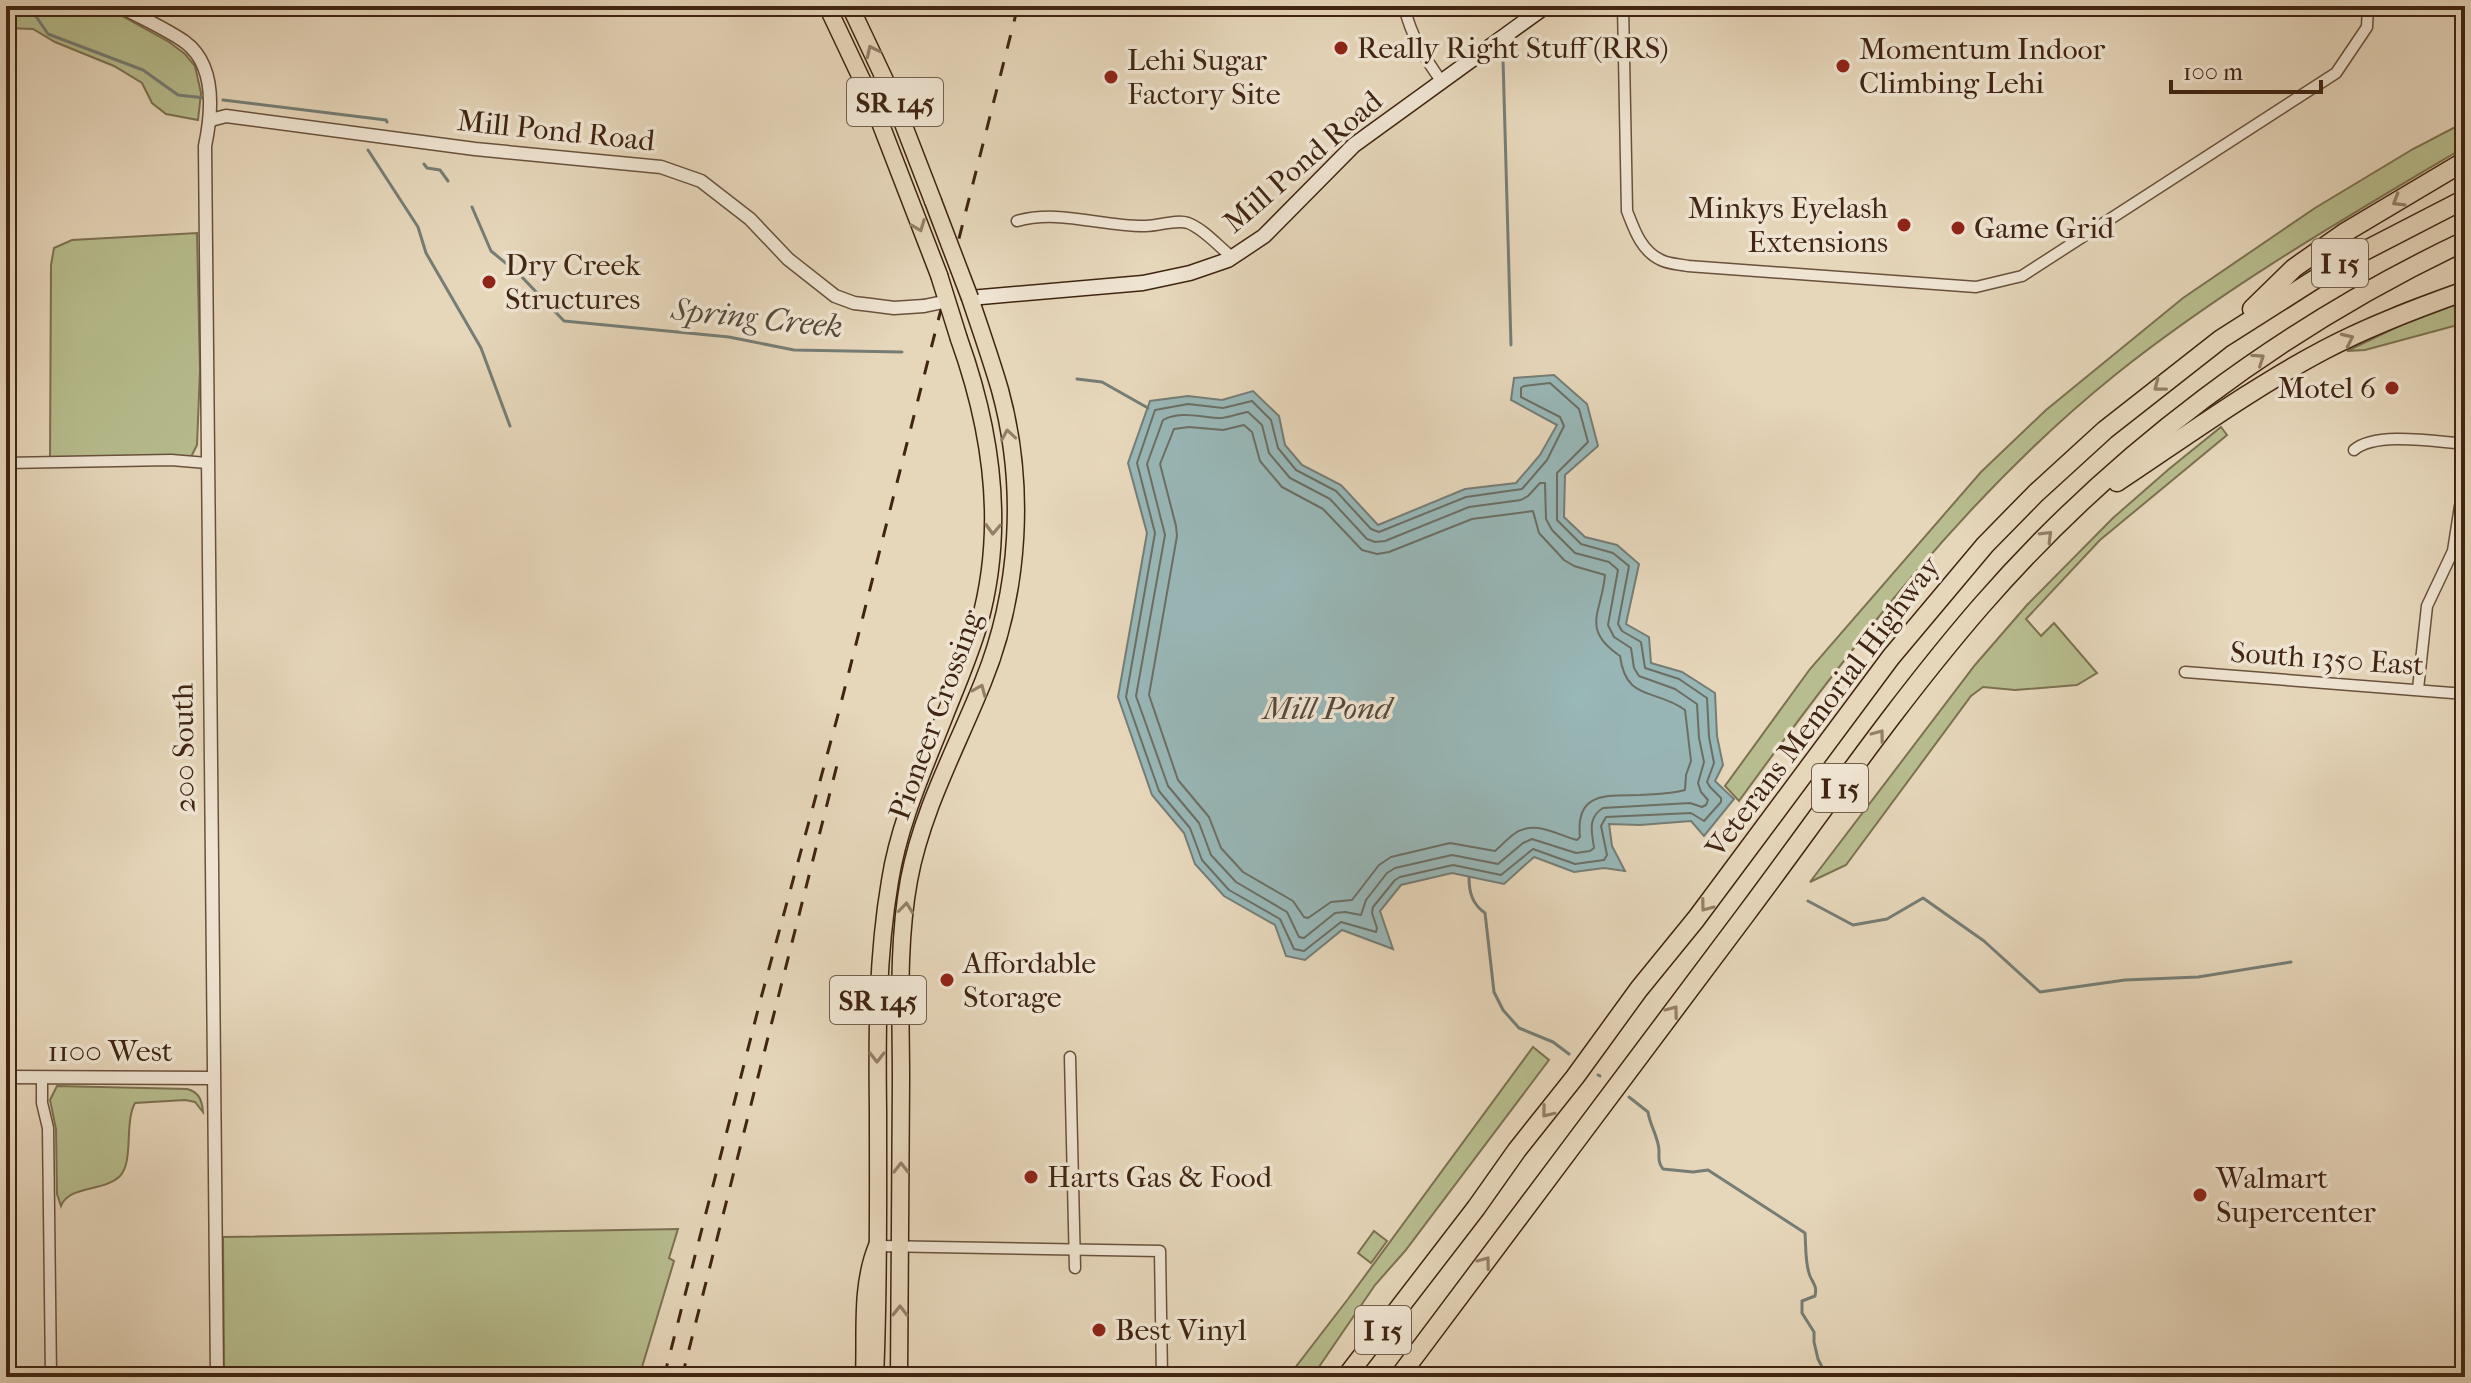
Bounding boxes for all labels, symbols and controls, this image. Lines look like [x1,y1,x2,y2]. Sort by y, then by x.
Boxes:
place label: Really Right Stuff (RRS) [1357,31,1669,66]
place label: Momentum Indoor Climbing Lehi [1859,32,2106,101]
marker: Really Right Stuff (RRS) [1332,39,1350,57]
place label: Lehi Sugar Factory Site [1127,43,1281,112]
scale bar [2171,44,2321,94]
one-way arrow [866,45,882,59]
marker: Momentum Indoor Climbing Lehi [1834,57,1852,75]
text: 100 m [2183,58,2243,86]
marker: Lehi Sugar Factory Site [1102,68,1120,86]
road number: SR 145 [847,78,943,126]
street label: Mill Pond Road [1217,83,1390,240]
street label: Mill Pond Road [455,103,657,159]
place label: Minkys Eyelash Extensions [1688,191,1888,260]
one-way arrow [2392,191,2407,207]
place label: Game Grid [1974,211,2115,246]
marker: Minkys Eyelash Extensions [1895,216,1913,234]
one-way arrow [910,218,926,232]
marker: Game Grid [1949,219,1967,237]
road number: I 15 [2312,239,2368,287]
place label: Dry Creek Structures [505,248,641,317]
marker: Dry Creek Structures [480,273,498,291]
water label: Spring Creek [669,291,844,345]
one-way arrow [2339,333,2354,349]
one-way arrow [2250,354,2264,369]
place label: Motel 6 [2277,371,2377,406]
one-way arrow [2154,376,2168,391]
marker: Motel 6 [2383,379,2401,397]
one-way arrow [1000,428,1017,442]
one-way arrow [984,523,1002,536]
one-way arrow [2038,531,2052,545]
street label: Veterans Memorial Highway [1698,549,1948,865]
street label: Pioneer Crossing [882,605,990,824]
street label: South 1350 East [2229,635,2425,683]
street label: 200 South [165,683,203,813]
one-way arrow [970,684,986,698]
water label: Mill Pond [1261,690,1395,727]
one-way arrow [1870,729,1884,744]
road number: I 15 [1812,764,1868,812]
one-way arrow [1702,897,1716,912]
one-way arrow [898,901,915,914]
place label: Affordable Storage [962,946,1096,1015]
marker: Affordable Storage [938,971,956,989]
road number: SR 145 [830,976,926,1024]
one-way arrow [1664,1005,1678,1019]
street label: 1100 West [48,1034,173,1069]
one-way arrow [869,1051,886,1064]
one-way arrow [1542,1103,1557,1117]
place label: Harts Gas & Food [1047,1160,1273,1195]
one-way arrow [892,1161,910,1174]
place label: Walmart Supercenter [2215,1161,2376,1230]
marker: Harts Gas & Food [1022,1168,1040,1186]
marker: Walmart Supercenter [2191,1186,2209,1204]
one-way arrow [1475,1256,1490,1271]
one-way arrow [891,1304,909,1317]
road number: I 15 [1355,1306,1411,1354]
place label: Best Vinyl [1115,1313,1247,1348]
marker: Best Vinyl [1090,1321,1108,1339]

